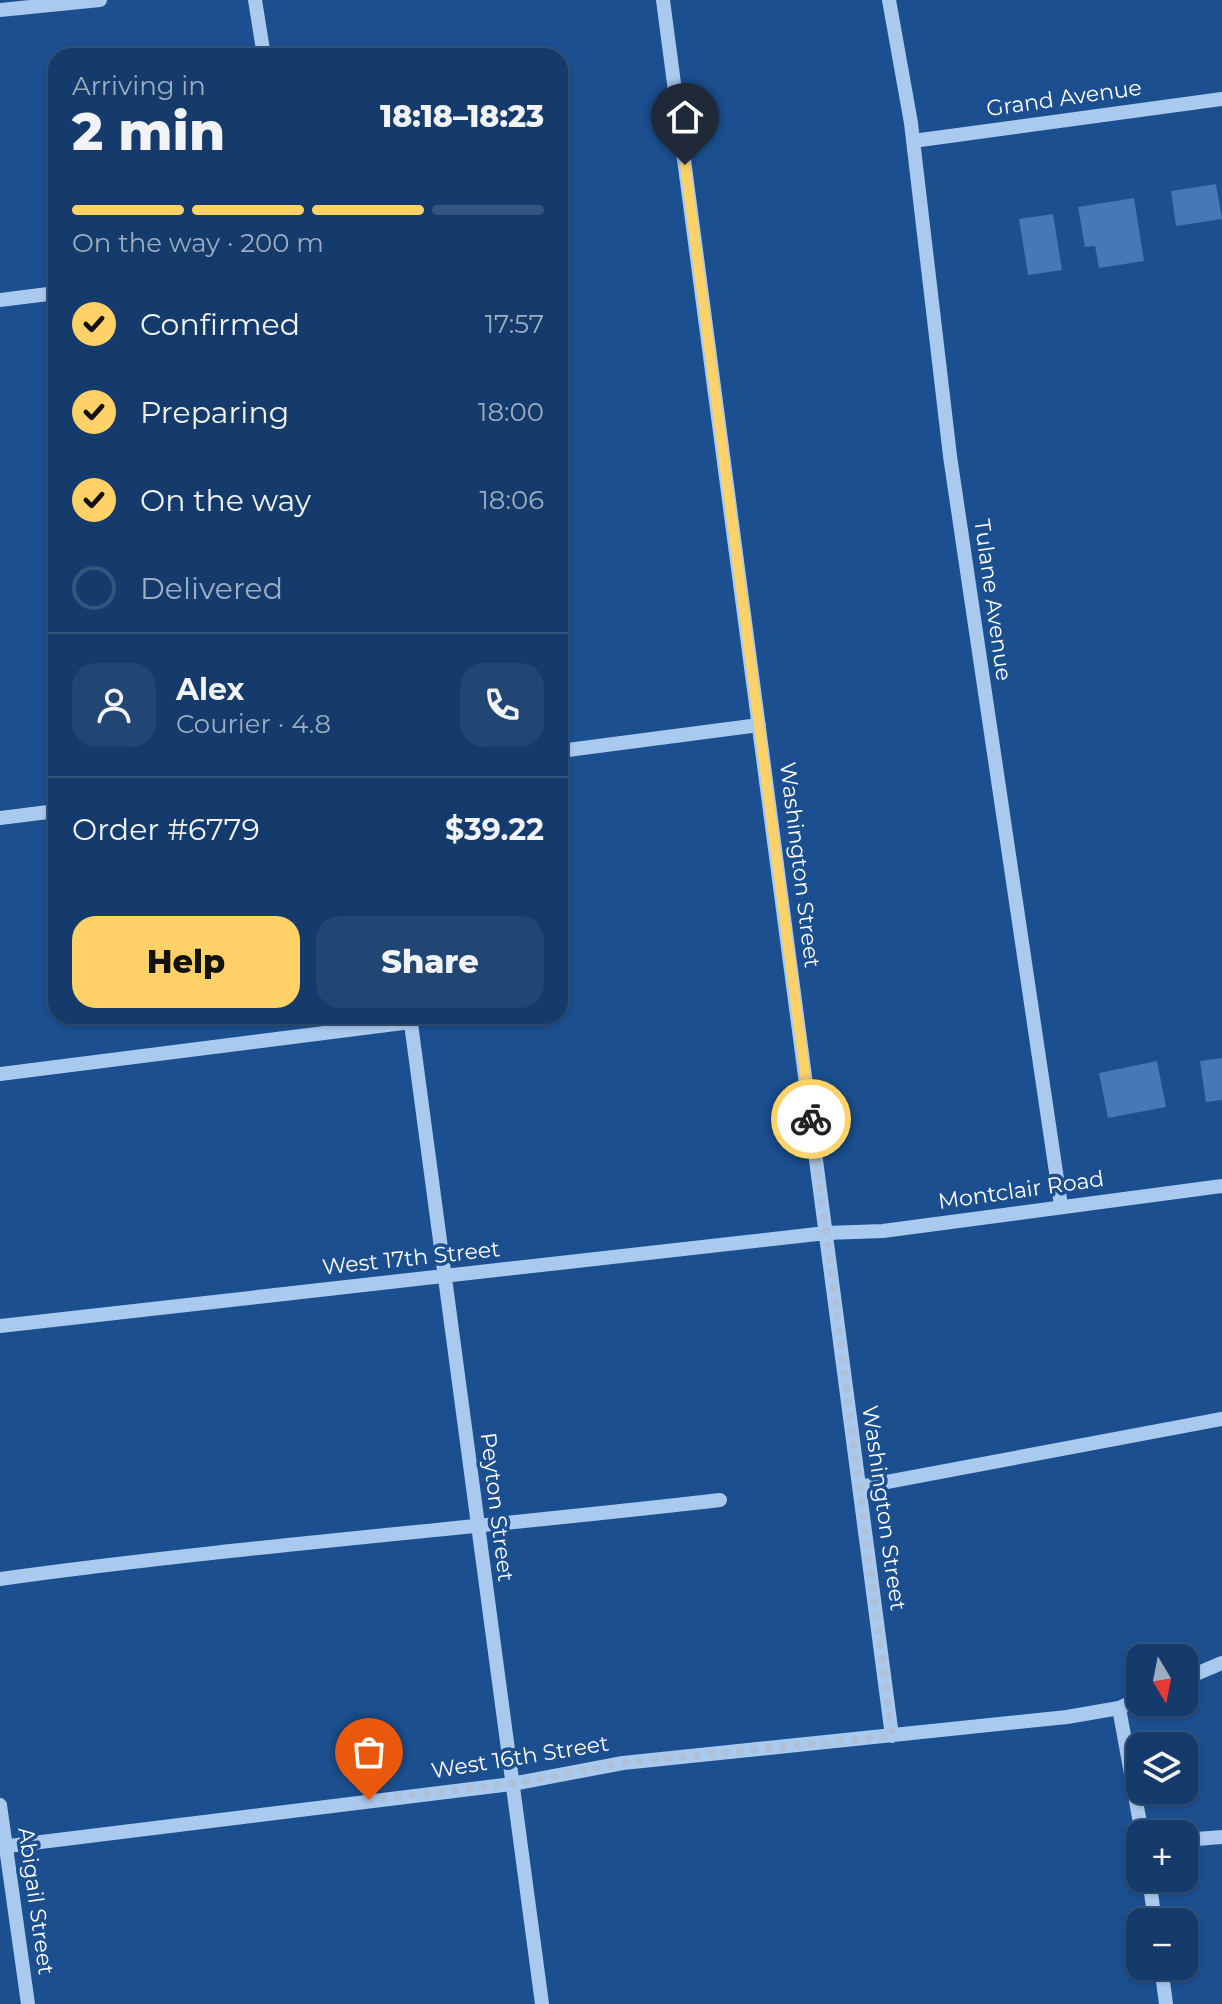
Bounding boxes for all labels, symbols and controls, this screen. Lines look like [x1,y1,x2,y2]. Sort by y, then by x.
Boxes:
text: Arriving in [72,70,206,102]
street label: Grand Avenue [985,74,1143,122]
pin [651,83,719,165]
icon: home [663,95,707,139]
text: 18:18–18:23 [380,98,544,135]
text: 2 min [72,100,225,163]
text: On the way · 200 m [72,227,324,259]
icon: check [72,302,116,346]
text: Confirmed [140,306,300,343]
text: 17:57 [485,308,544,340]
icon: check [72,390,116,434]
text: Preparing [140,394,289,431]
text: 18:00 [478,396,544,428]
icon: check [72,478,116,522]
text: On the way [140,482,311,519]
text: 18:06 [479,484,544,516]
street label: Tulane Avenue [968,517,1018,683]
text: Delivered [140,570,283,607]
button: person [72,663,156,747]
button: phone [460,663,544,747]
text: Alex [176,671,244,708]
text: Courier · 4.8 [176,708,331,740]
street label: Washington Street [774,761,826,970]
text: Order #6779 [72,811,260,848]
text: $39.22 [445,811,544,848]
button: Help [72,916,300,1008]
button: Share [316,916,544,1008]
courier [771,1079,851,1159]
icon: bike [789,1097,833,1141]
street label: Montclair Road [936,1165,1106,1215]
street label: West 17th Street [321,1235,501,1281]
street label: Washington Street [856,1404,912,1613]
street label: Peyton Street [474,1431,520,1583]
north arrow [1126,1644,1198,1716]
map controls [1126,1644,1198,1980]
pin [335,1718,403,1800]
icon: bag [347,1730,391,1774]
street label: West 16th Street [429,1730,611,1784]
button: layers [1126,1732,1198,1804]
button: + [1126,1820,1198,1892]
street label: Abigail Street [12,1825,60,1977]
button: − [1126,1908,1198,1980]

